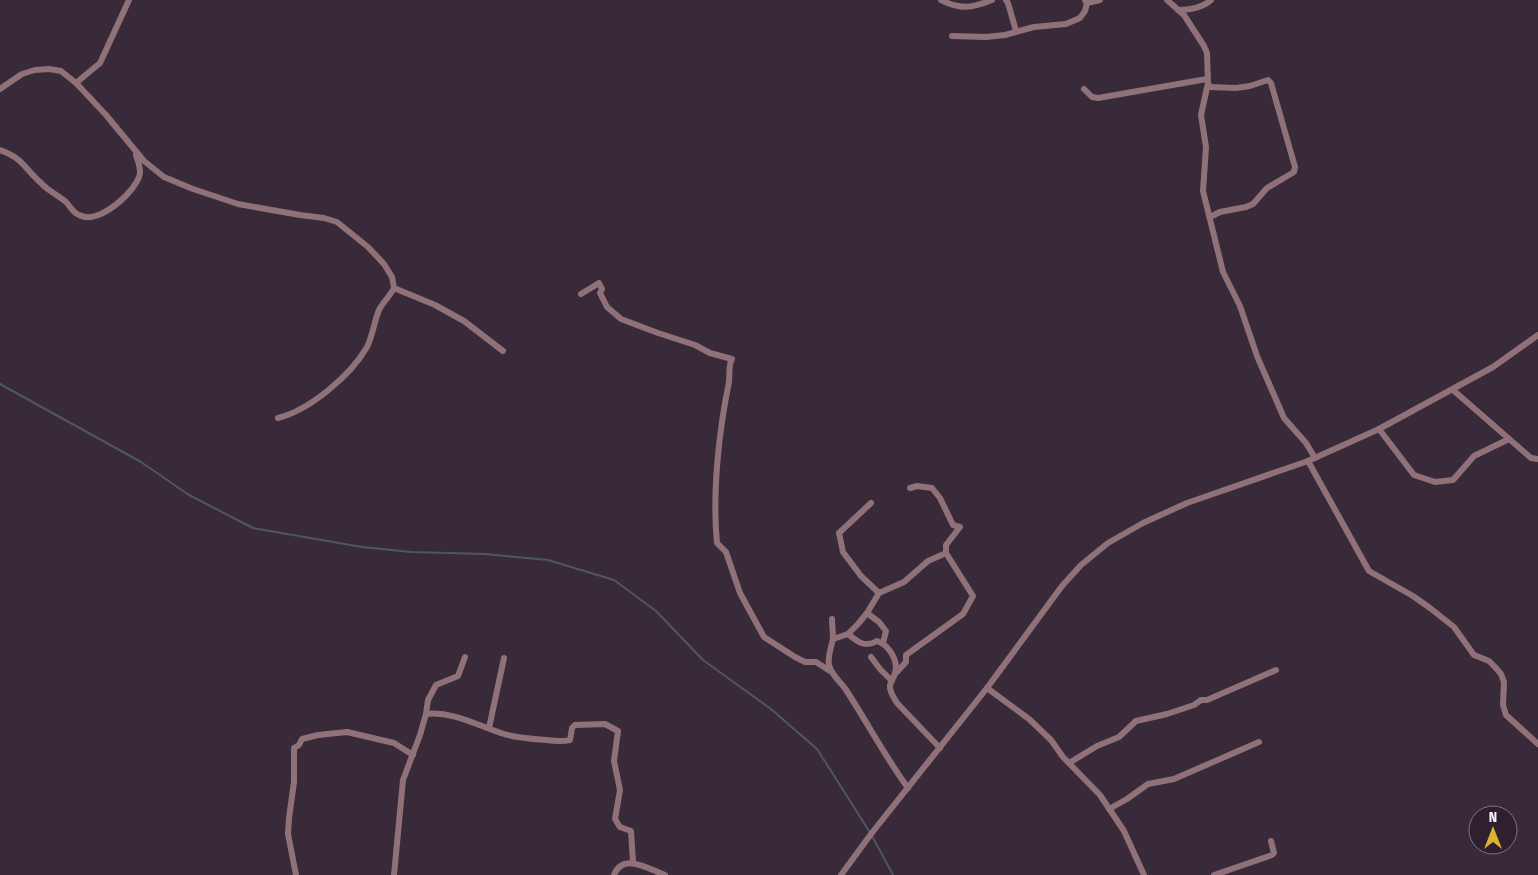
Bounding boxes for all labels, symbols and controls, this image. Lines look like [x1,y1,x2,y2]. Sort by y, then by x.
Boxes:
north arrow [1468,805,1518,855]
text: N [1489,809,1497,826]

